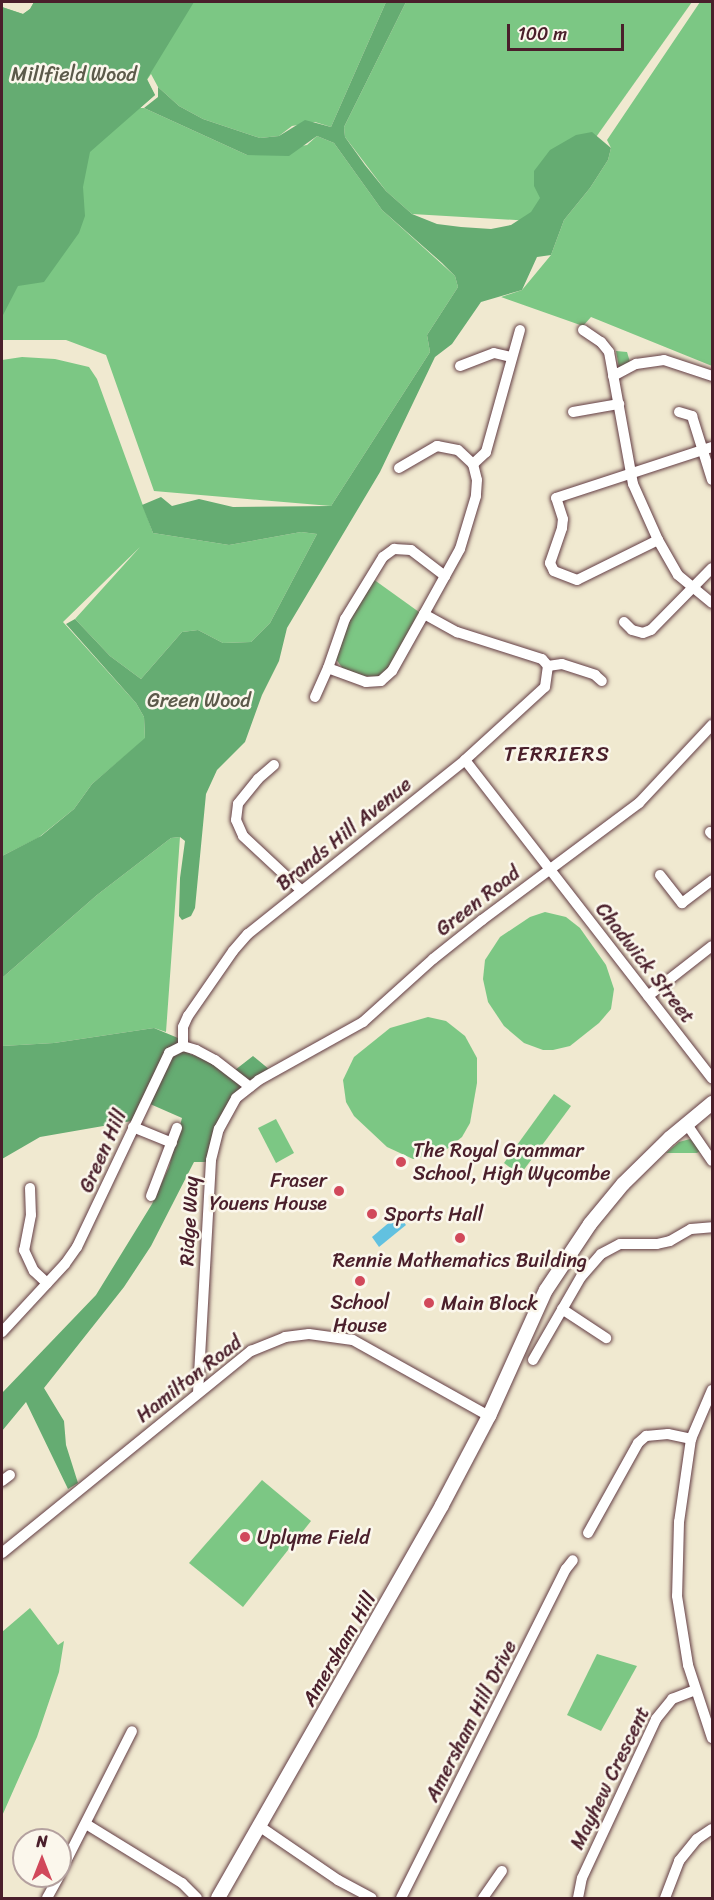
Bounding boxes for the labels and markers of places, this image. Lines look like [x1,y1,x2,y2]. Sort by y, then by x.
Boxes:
place label: The Royal Grammar School, High Wycombe [413,1138,611,1185]
marker: The Royal Grammar School, High Wycombe [394,1155,408,1169]
place label: Fraser Youens House [209,1168,327,1215]
marker: Fraser Youens House [332,1184,346,1198]
place label: Sports Hall [384,1202,484,1226]
marker: Sports Hall [365,1207,379,1221]
marker: Rennie Mathematics Building [453,1231,467,1245]
place label: Rennie Mathematics Building [333,1248,587,1272]
marker: School House [353,1274,367,1288]
place label: School House [330,1290,390,1337]
place label: Main Block [441,1291,538,1315]
marker: Main Block [422,1296,436,1310]
place label: Uplyme Field [257,1525,371,1549]
marker: Uplyme Field [238,1530,252,1544]

